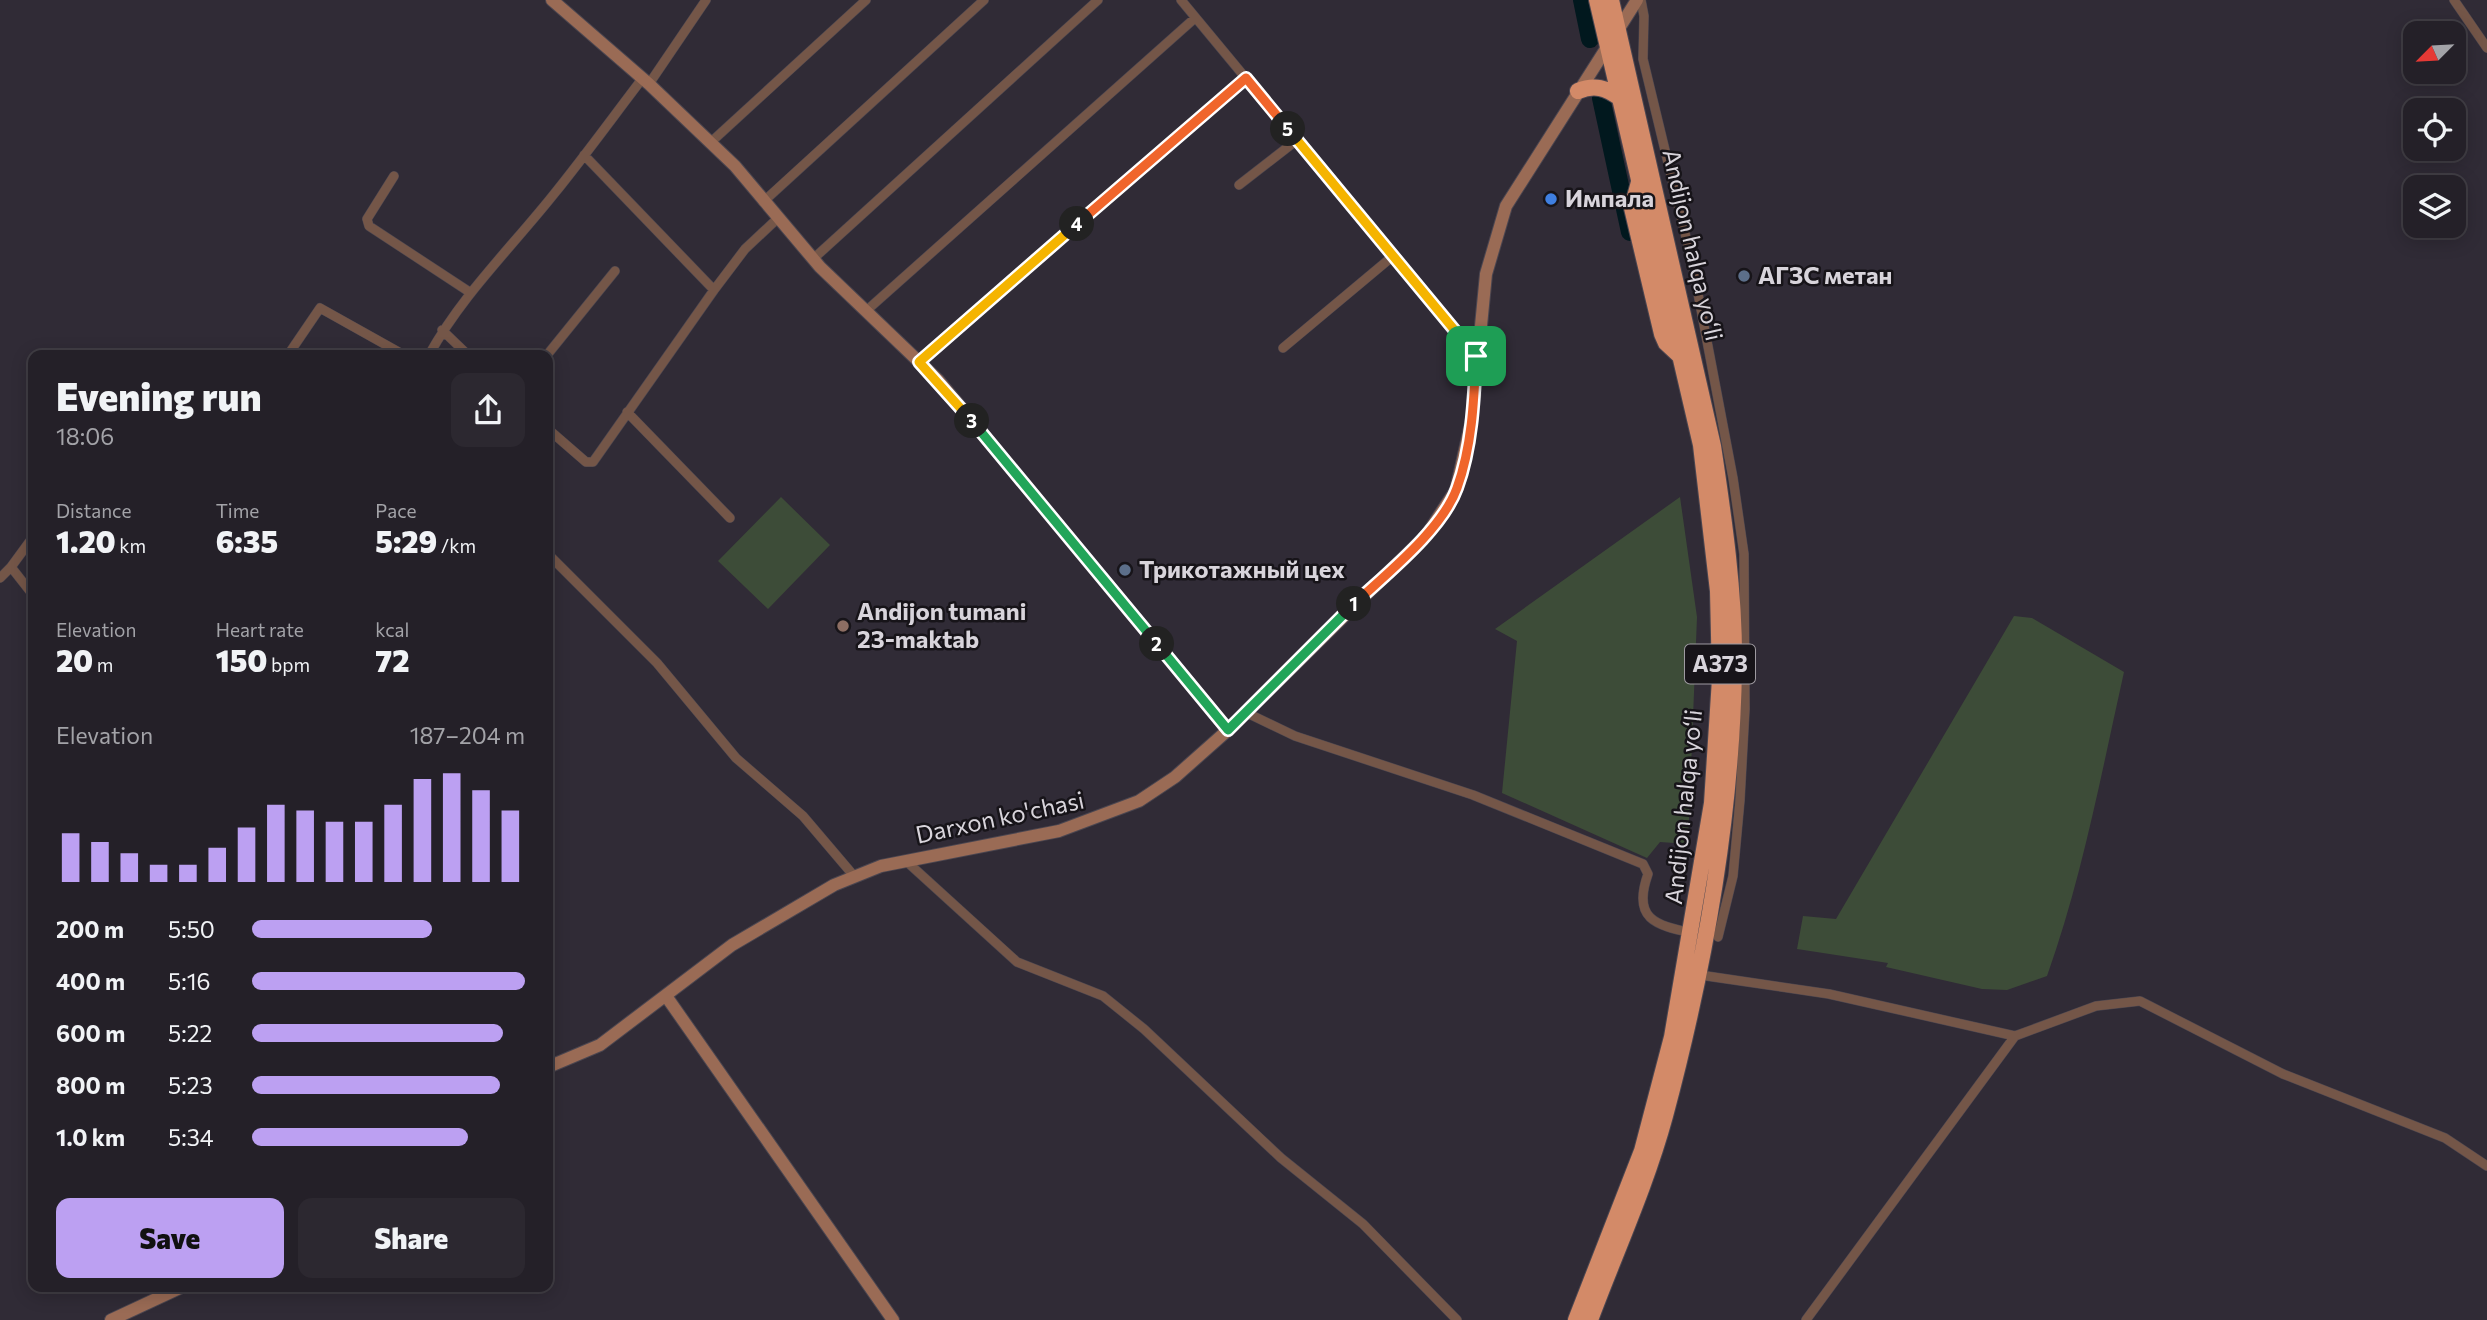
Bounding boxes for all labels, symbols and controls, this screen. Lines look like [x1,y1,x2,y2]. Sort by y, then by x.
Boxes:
north arrow [2403,21,2466,84]
map controls [2403,21,2466,238]
button: locate [2403,98,2466,161]
pin: 5 [1270,111,1306,146]
text: 5 [1282,117,1293,140]
street label: Andijon halqa yo‘li [1657,146,1730,343]
button: layers [2403,175,2466,238]
place label: Импала [1565,183,1654,212]
marker: Импала [1543,191,1559,207]
pin: 4 [1060,206,1094,242]
text: 4 [1071,212,1082,235]
place label: АГЗС метан [1758,260,1892,289]
marker: АГЗС метан [1736,268,1752,284]
pin [1446,326,1506,386]
icon: arrive [1457,337,1495,375]
text: Evening run [56,372,262,419]
button: share [451,373,525,447]
pin: 3 [954,404,990,438]
text: 3 [966,409,977,432]
text: 18:06 [56,422,114,450]
text: Distance [56,499,132,522]
text: Time [216,499,259,522]
text: Pace [375,499,417,522]
text: 1.20 [56,522,116,559]
text: 6:35 [216,522,278,559]
text: 5:29 [375,522,437,559]
text: km [116,534,146,557]
text: /km [437,534,476,557]
place label: Трикотажный цех [1139,554,1345,583]
marker: Трикотажный цех [1117,562,1133,578]
pin: 1 [1336,586,1372,622]
text: 1 [1349,592,1358,615]
place label: Andijon tumani 23-maktab [857,596,1026,653]
text: Elevation [56,618,136,641]
text: Heart rate [216,618,304,641]
text: kcal [375,618,409,641]
marker: Andijon tumani 23-maktab [835,618,851,634]
pin: 2 [1140,626,1174,662]
text: 2 [1151,632,1162,655]
text: 20 [56,641,93,678]
text: 150 [216,641,267,678]
text: 72 [375,641,410,678]
road number: A373 [1685,644,1755,684]
text: m [93,653,113,676]
text: bpm [267,653,310,676]
street label: Andijon halqa yo‘li [1658,708,1707,906]
text: Elevation [56,721,153,749]
text: 187–204 m [410,721,525,749]
street label: Darxon ko'chasi [913,785,1087,849]
text: 200 m [56,915,124,943]
text: 5:50 [168,915,215,943]
text: 400 m [56,967,125,995]
text: 5:16 [168,967,210,995]
text: 600 m [56,1019,125,1047]
text: 5:22 [168,1019,212,1047]
text: 800 m [56,1071,125,1099]
text: 5:23 [168,1071,213,1099]
text: 1.0 km [56,1123,125,1151]
text: 5:34 [168,1123,214,1151]
button: Save [56,1198,284,1278]
button: Share [298,1198,525,1278]

